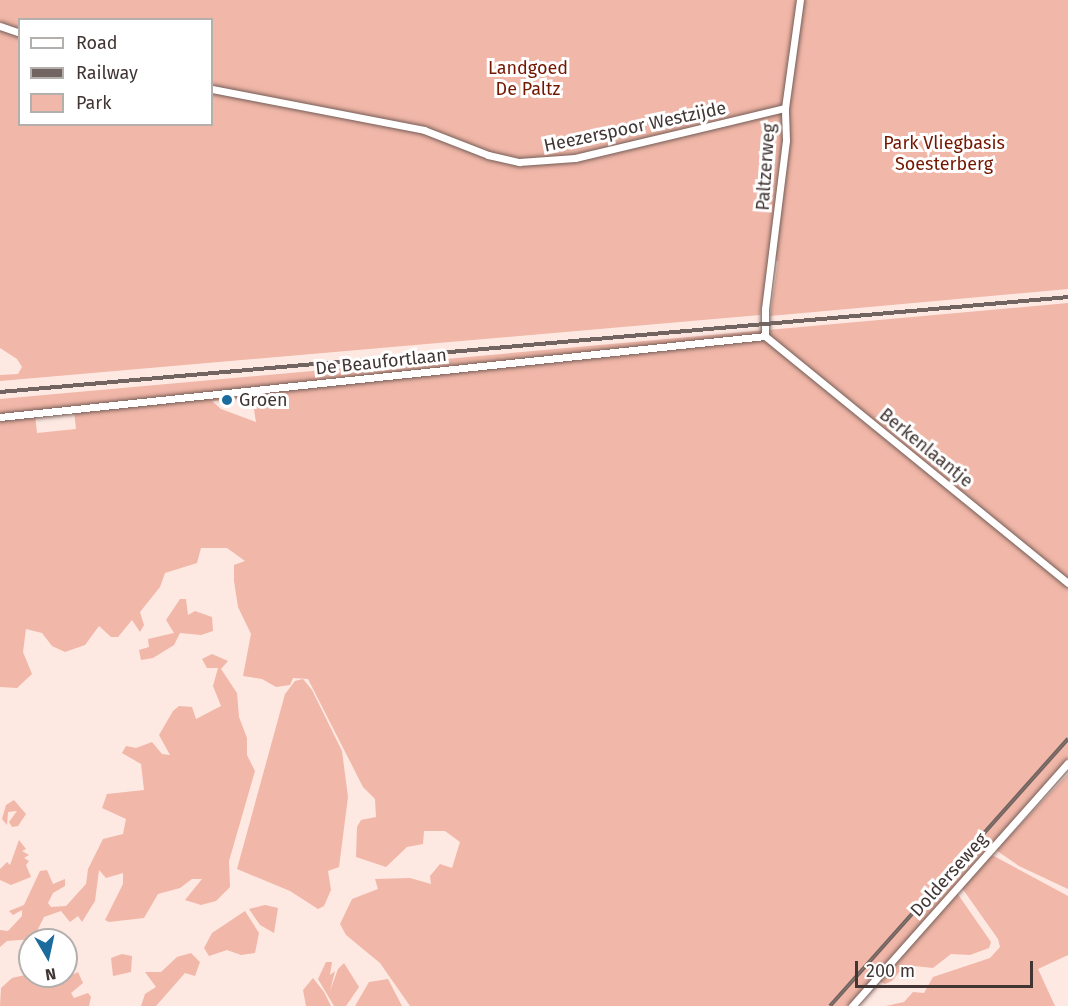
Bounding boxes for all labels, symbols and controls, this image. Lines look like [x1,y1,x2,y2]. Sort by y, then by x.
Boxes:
legend [18,18,213,126]
text: Road [76,32,118,54]
park label: Landgoed De Paltz [488,58,568,100]
text: Railway [76,62,138,84]
text: Park [76,92,111,114]
street label: Heezerspoor Westzijde [542,97,728,157]
street label: Paltzerweg [752,123,780,211]
park label: Park Vliegbasis Soesterberg [883,133,1005,176]
street label: De Beaufortlaan [314,344,448,380]
place label: Groen [239,389,288,411]
marker: Groen [220,393,234,407]
street label: Berkenlaantje [875,404,977,492]
street label: Dolderseweg [906,829,992,921]
north arrow [18,928,78,988]
scale bar [858,949,1036,987]
text: 200 m [866,960,915,982]
text: N [44,964,57,985]

